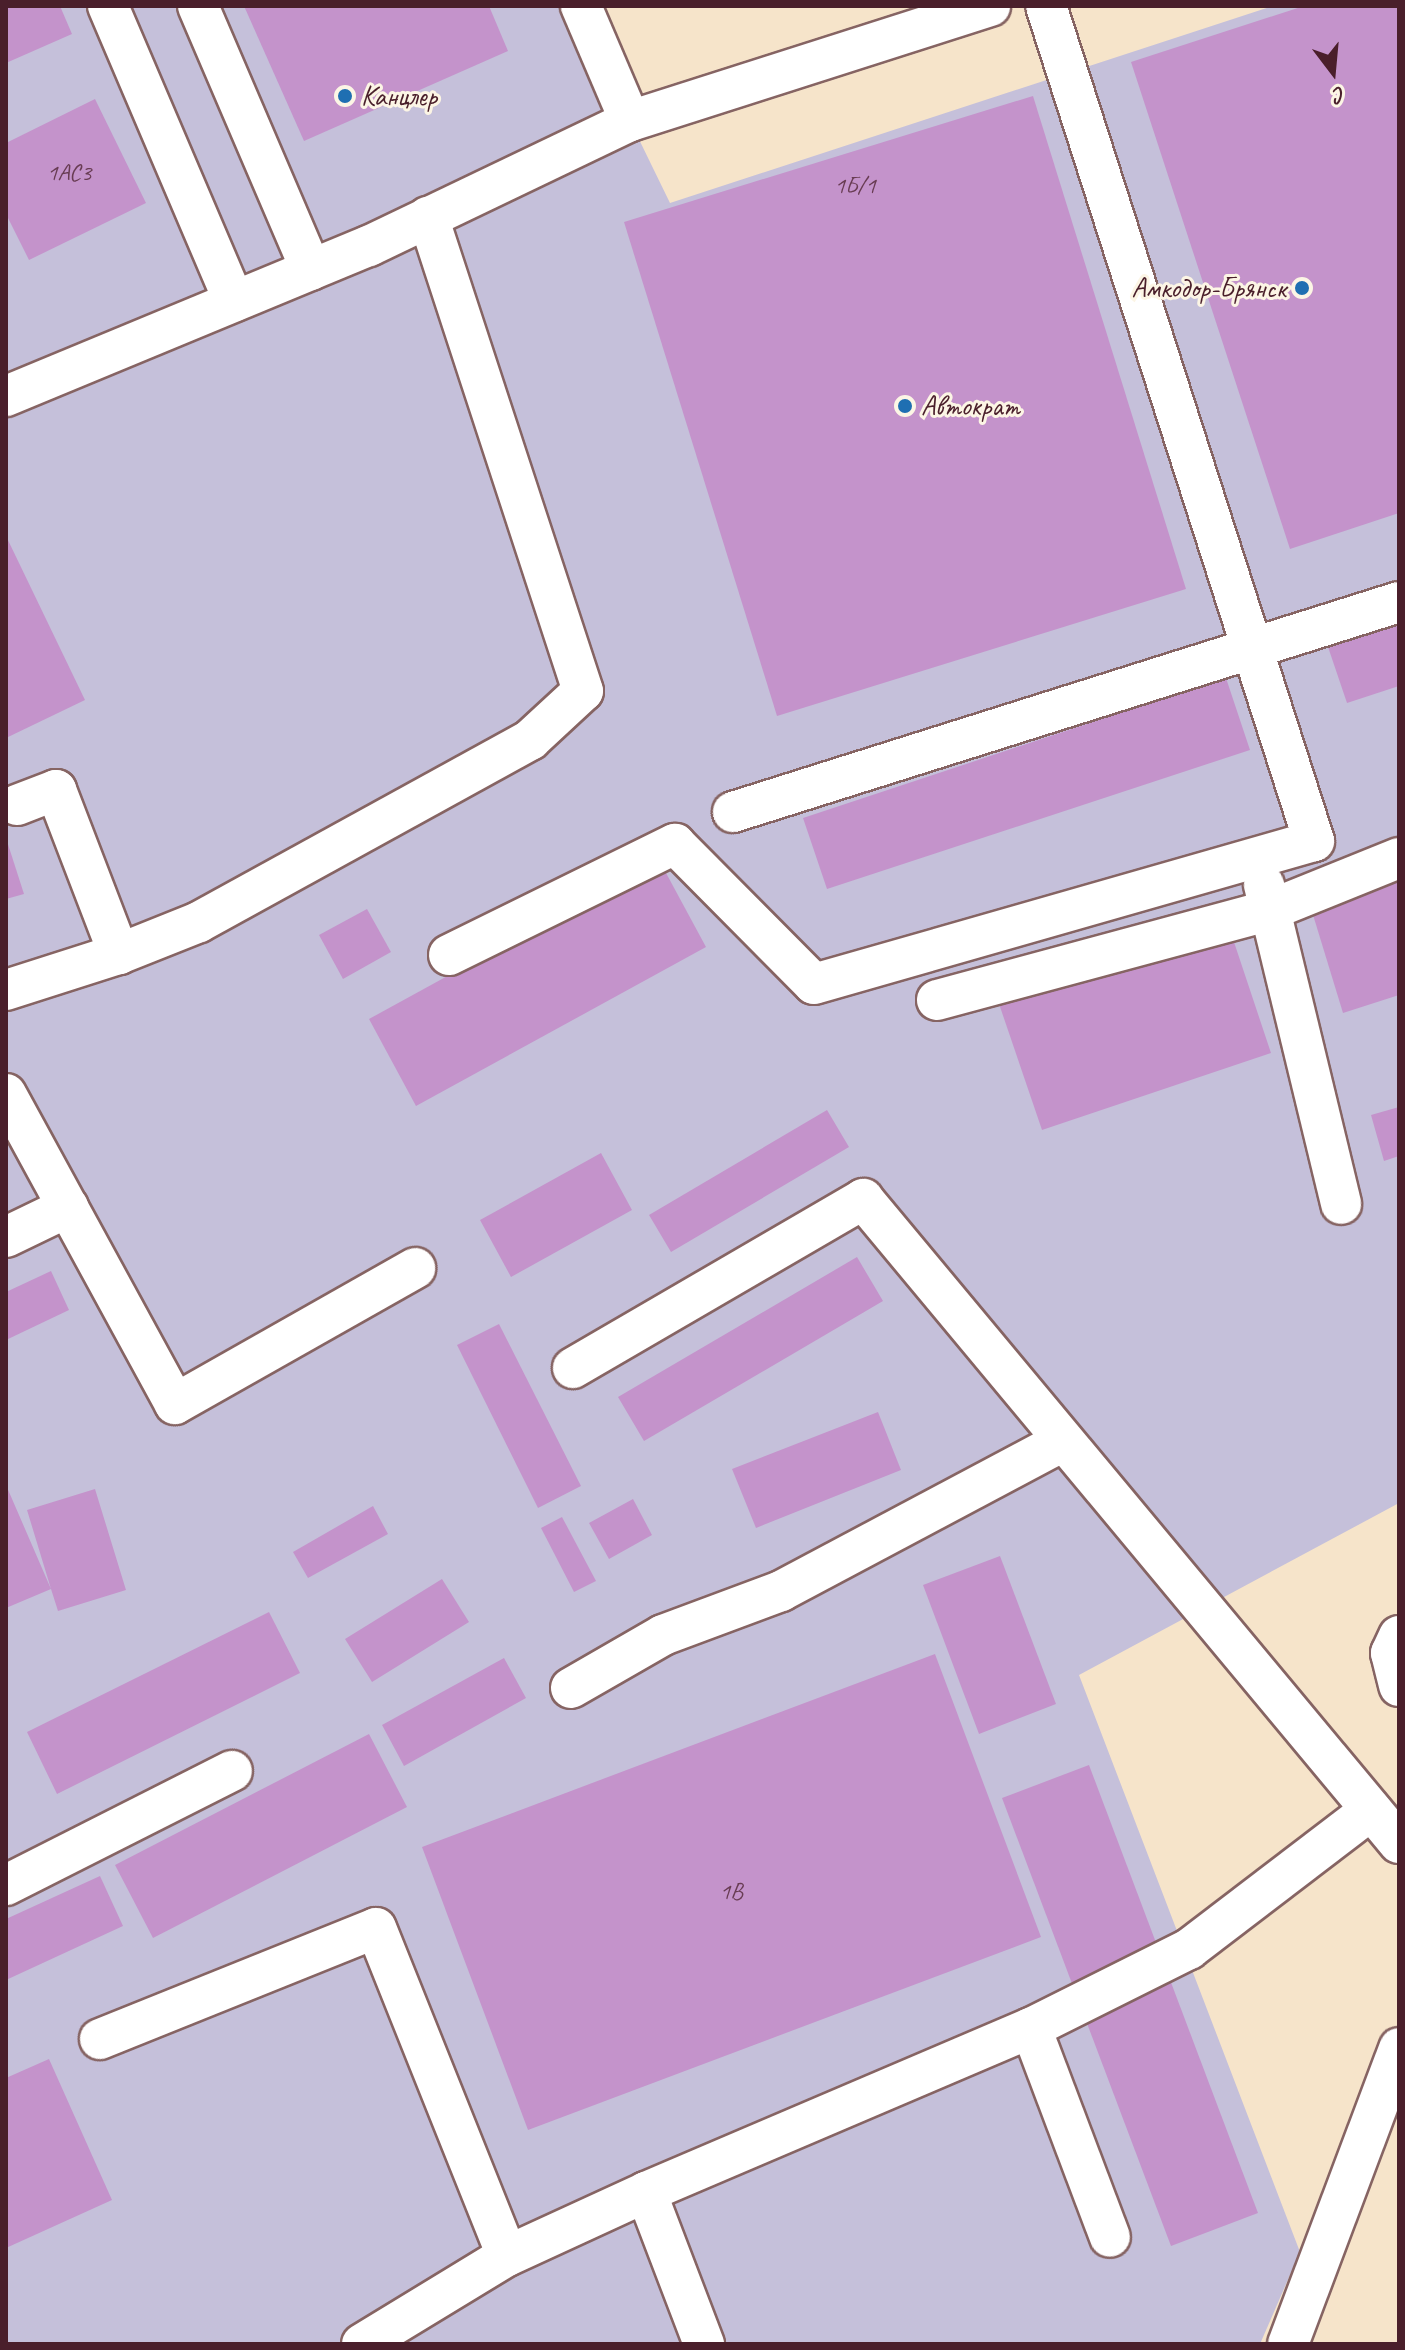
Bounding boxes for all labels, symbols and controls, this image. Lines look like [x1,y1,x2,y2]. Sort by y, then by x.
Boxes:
north arrow [1293,32,1373,112]
place label: Канцлер [361,79,437,113]
text: С [1331,80,1349,110]
marker: Канцлер [336,87,354,105]
house number: 1АС3 [47,159,91,187]
house number: 1Б/1 [834,172,876,200]
place label: Амкодор-Брянск [1131,271,1286,305]
marker: Амкодор-Брянск [1293,279,1311,297]
place label: Автократ [921,389,1020,423]
marker: Автократ [896,397,914,415]
house number: 1В [719,1878,743,1906]

